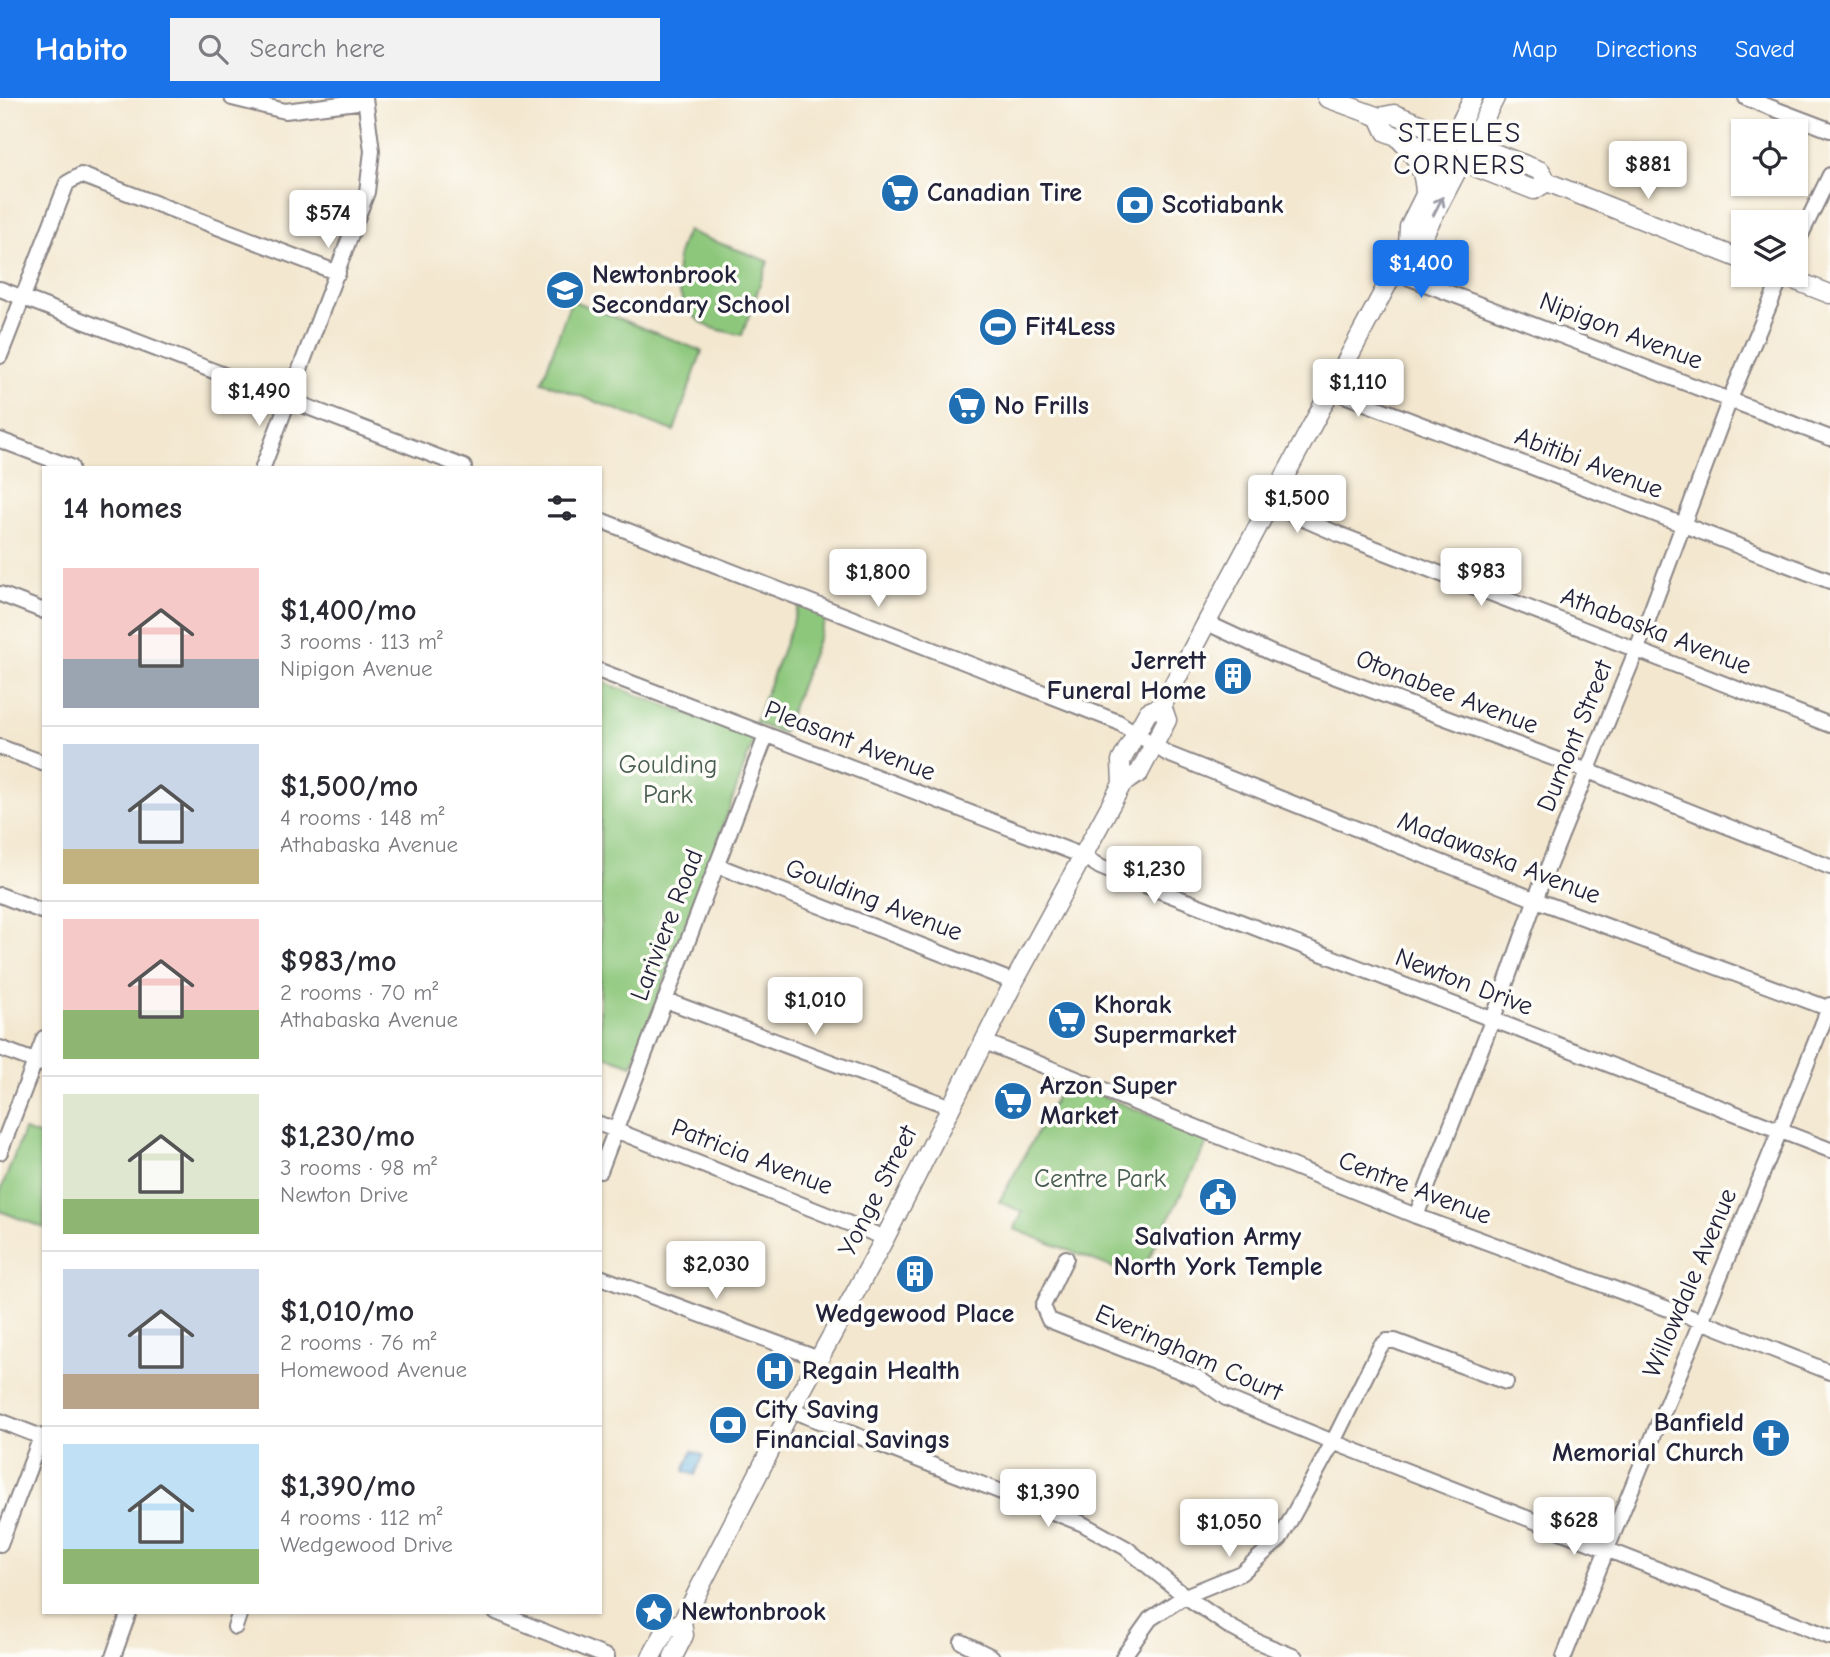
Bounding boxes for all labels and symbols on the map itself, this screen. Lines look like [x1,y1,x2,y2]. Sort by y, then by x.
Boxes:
district label: STEELES CORNERS [1393,117,1527,181]
pin: $881 [1607,141,1689,201]
supermarket icon: Canadian Tire [879,172,921,214]
place label: Canadian Tire [927,178,1082,208]
bank icon: Scotiabank [1114,184,1156,226]
pin: $574 [287,190,369,250]
place label: Scotiabank [1162,190,1284,220]
one-way arrow [1432,196,1446,217]
pin: $1,400 [1364,240,1478,300]
place label: Newtonbrook Secondary School [592,260,790,320]
school or university icon: Newtonbrook Secondary School [544,269,586,311]
street label: Nipigon Avenue [1535,286,1707,376]
sports icon: Fit4Less [977,306,1019,348]
place label: Fit4Less [1025,312,1115,342]
pin: $1,110 [1301,360,1415,419]
pin: $1,490 [202,368,316,428]
supermarket icon: No Frills [946,385,988,427]
place label: No Frills [994,391,1089,421]
street label: Abitibi Avenue [1511,421,1667,505]
pin: $1,500 [1240,476,1354,535]
pin: $983 [1440,548,1522,608]
pin: $1,800 [821,550,935,609]
street label: Athabaska Avenue [1557,581,1755,681]
street label: Otonabee Avenue [1352,643,1542,741]
place label: Jerrett Funeral Home [1047,646,1206,706]
building icon: Jerrett Funeral Home [1212,655,1254,697]
street label: Dumont Street [1531,655,1620,816]
street label: Pleasant Avenue [760,695,940,787]
park label: Goulding Park [618,750,718,810]
street label: Madawaska Avenue [1393,805,1605,911]
street label: Lariviere Road [624,845,710,1005]
pin: $1,230 [1097,846,1211,906]
street label: Goulding Avenue [781,852,967,948]
street label: Newton Drive [1391,942,1537,1022]
pin: $1,010 [758,978,872,1037]
place label: Khorak Supermarket [1094,990,1237,1050]
supermarket icon: Khorak Supermarket [1046,999,1088,1041]
place label: Arzon Super Market [1040,1071,1177,1131]
supermarket icon: Arzon Super Market [992,1080,1034,1122]
street label: Patricia Avenue [667,1112,837,1202]
street label: Yonge Street [832,1119,924,1261]
street label: Centre Avenue [1334,1145,1496,1231]
park label: Centre Park [1034,1164,1166,1194]
public building icon: Salvation Army North York Temple [1197,1176,1239,1218]
street label: Willowdale Avenue [1637,1184,1743,1382]
place label: Salvation Army North York Temple [1113,1222,1323,1282]
pin: $2,030 [659,1242,773,1301]
building icon: Wedgewood Place [894,1253,936,1295]
street label: Everingham Court [1091,1298,1289,1408]
place label: Wedgewood Place [816,1299,1015,1329]
hospital icon: Regain Health [754,1350,796,1392]
place label: Regain Health [802,1356,960,1386]
place label: City Saving Financial Savings [755,1395,949,1455]
bank icon: City Saving Financial Savings [707,1404,749,1446]
place label: Banfield Memorial Church [1552,1408,1744,1468]
church icon: Banfield Memorial Church [1750,1417,1792,1459]
pin: $1,390 [991,1470,1105,1529]
pin: $628 [1533,1498,1615,1557]
pin: $1,050 [1172,1500,1286,1559]
place icon: Newtonbrook [633,1591,675,1633]
place label: Newtonbrook [681,1597,826,1627]

